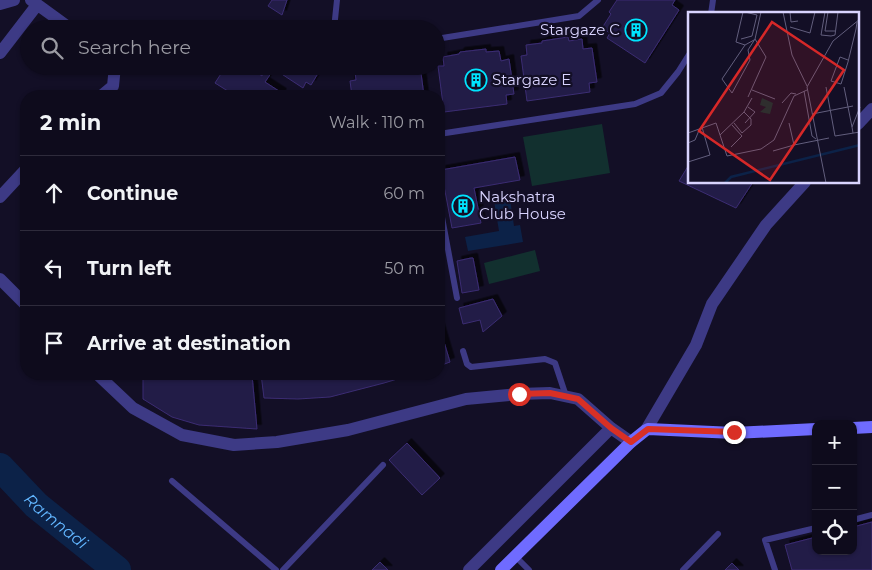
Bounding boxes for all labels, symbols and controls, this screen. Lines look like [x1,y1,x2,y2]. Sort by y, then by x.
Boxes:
inset map [688,12,860,184]
building icon: Stargaze C [624,18,648,42]
search box [20,20,445,75]
place label: Stargaze C [540,20,620,39]
icon: search [38,34,66,62]
text: Search here [78,36,191,59]
building icon: Stargaze E [464,68,488,92]
place label: Stargaze E [492,70,571,89]
text: 2 min [40,110,101,135]
text: Walk · 110 m [329,113,425,132]
icon: ahead [40,179,68,207]
text: Continue [87,182,178,205]
text: 60 m [383,184,425,203]
place label: Nakshatra Club House [479,187,566,223]
building icon: Nakshatra Club House [451,194,475,218]
icon: left [40,254,68,282]
text: Turn left [87,257,172,280]
text: 50 m [384,259,425,278]
icon: arrive [40,329,68,357]
text: Arrive at destination [87,332,291,355]
route start [508,383,531,406]
map controls [812,420,857,555]
button: + [812,420,857,465]
route end [723,421,746,444]
button: − [812,465,857,510]
water label: Ramnadi [20,490,92,553]
button: locate [812,510,857,555]

